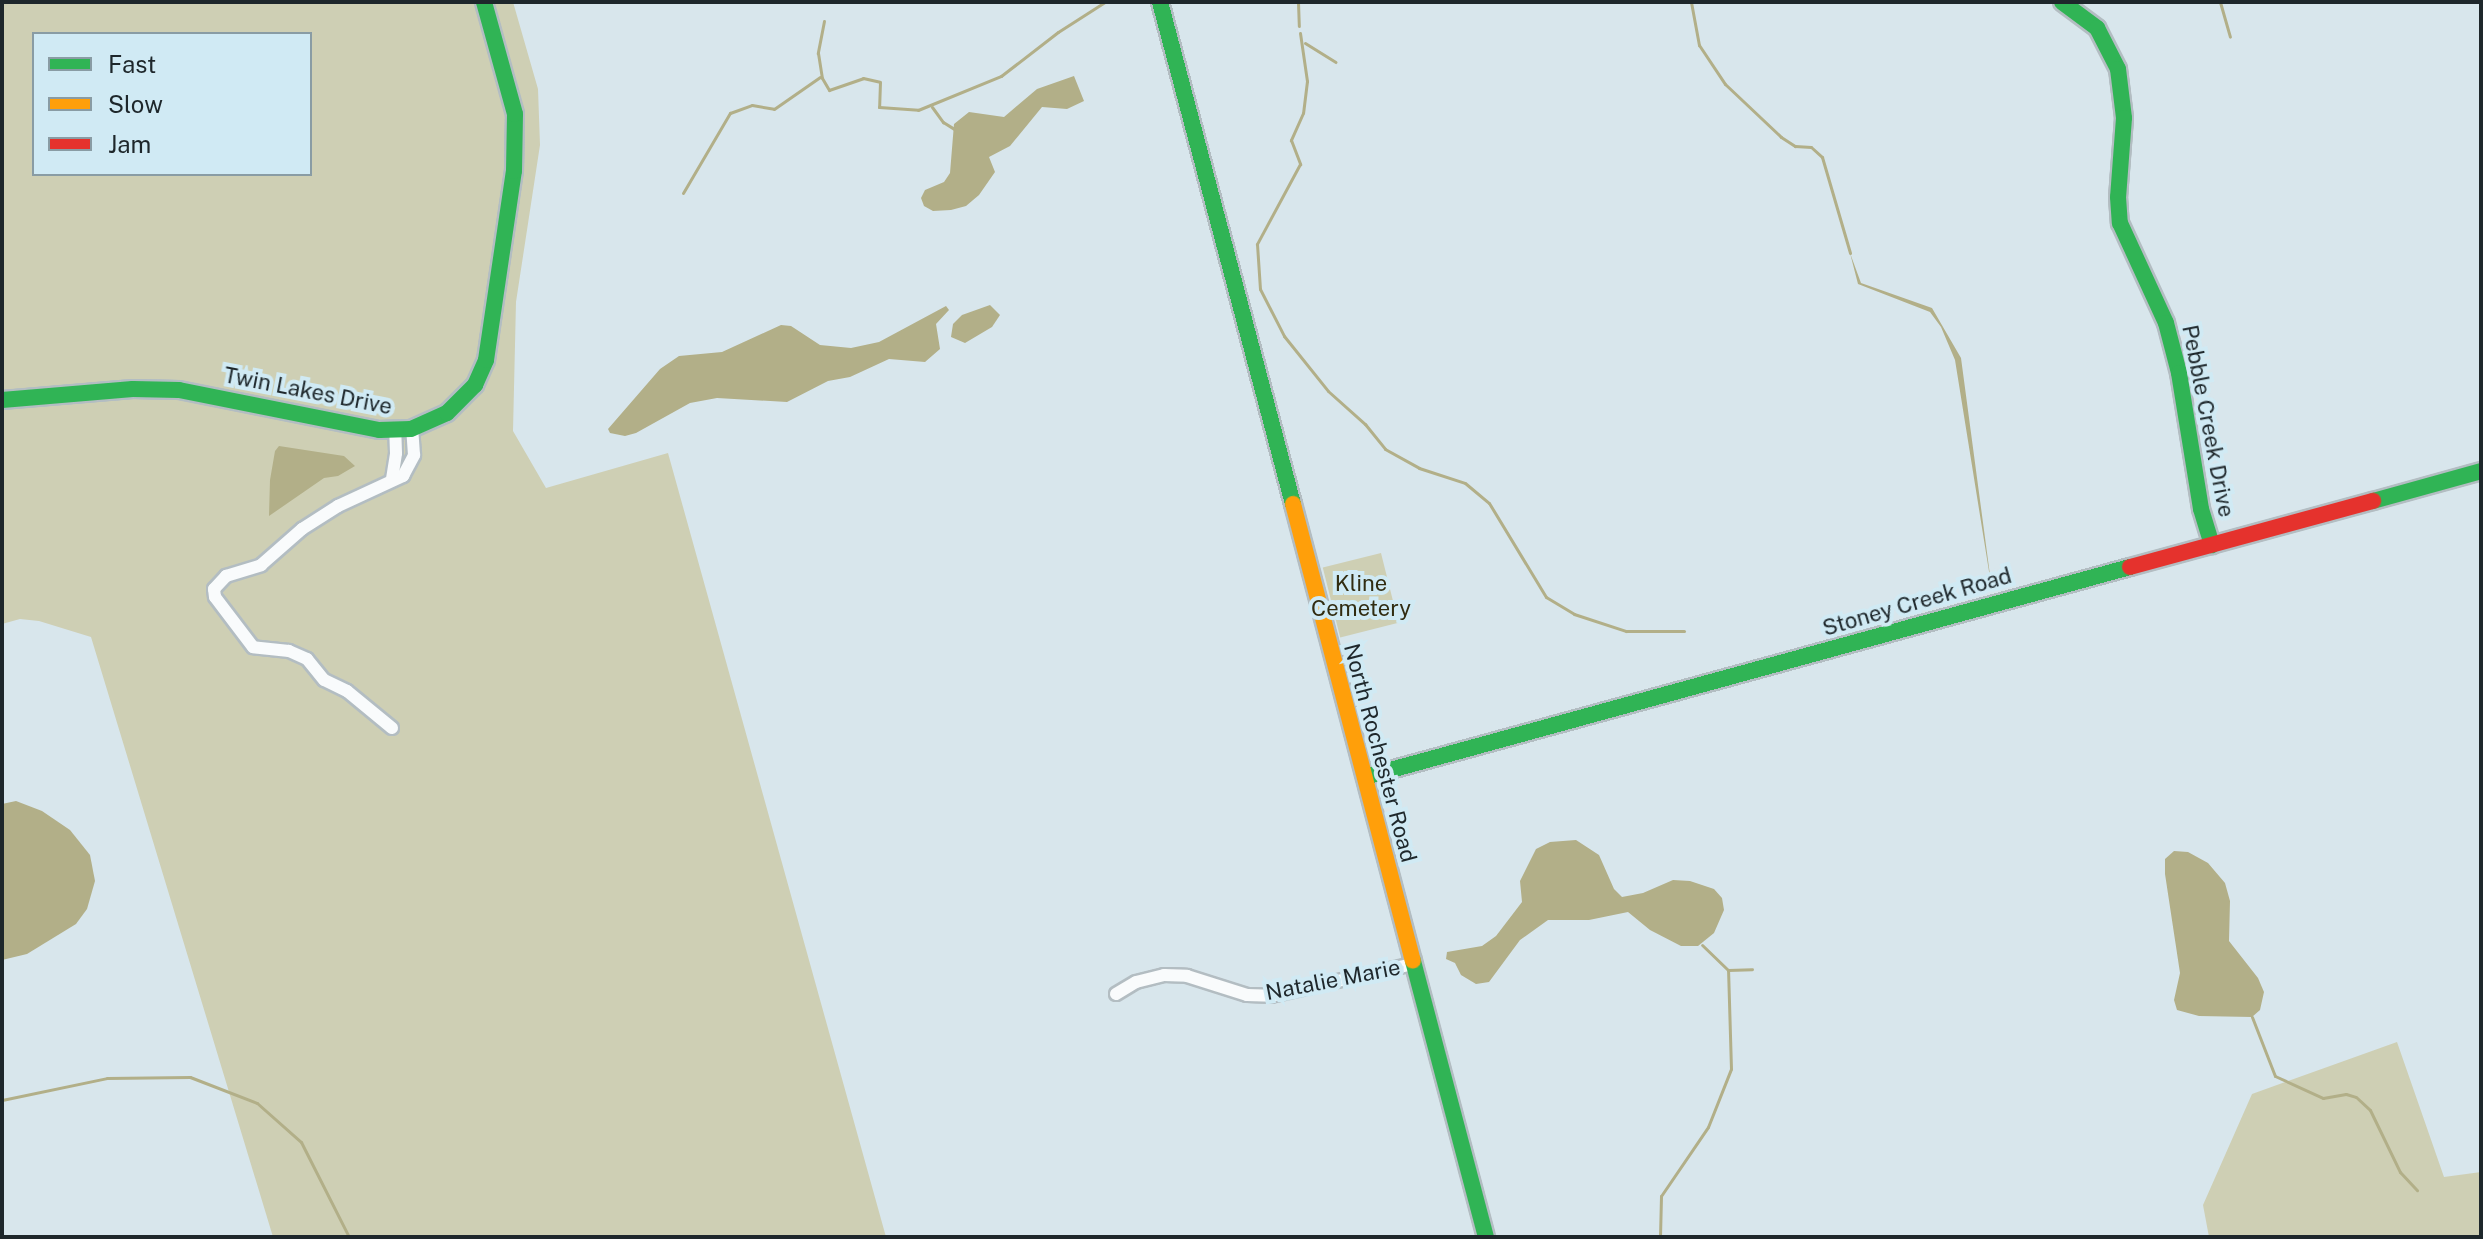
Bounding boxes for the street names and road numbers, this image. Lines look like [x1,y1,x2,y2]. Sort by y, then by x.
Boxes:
street label: Pebble Creek Drive [2176,323,2240,519]
street label: Twin Lakes Drive [222,362,394,420]
street label: Stoney Creek Road [1819,562,2015,642]
street label: North Rochester Road [1338,641,1422,865]
street label: Natalie Marie [1263,954,1403,1006]

